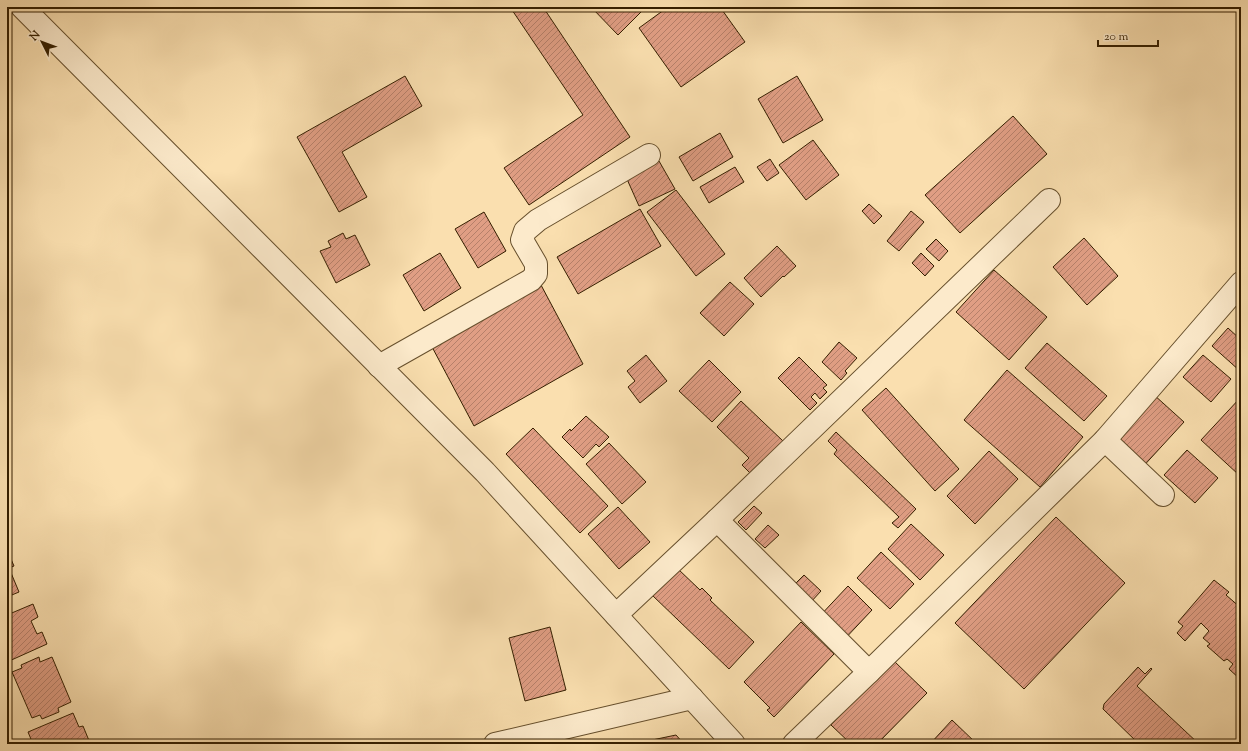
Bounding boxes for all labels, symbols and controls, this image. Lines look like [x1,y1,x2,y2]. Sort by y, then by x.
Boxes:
north arrow [22,22,62,62]
scale bar [1098,22,1158,48]
text: N [26,27,44,45]
text: 20 m [1104,28,1129,46]

